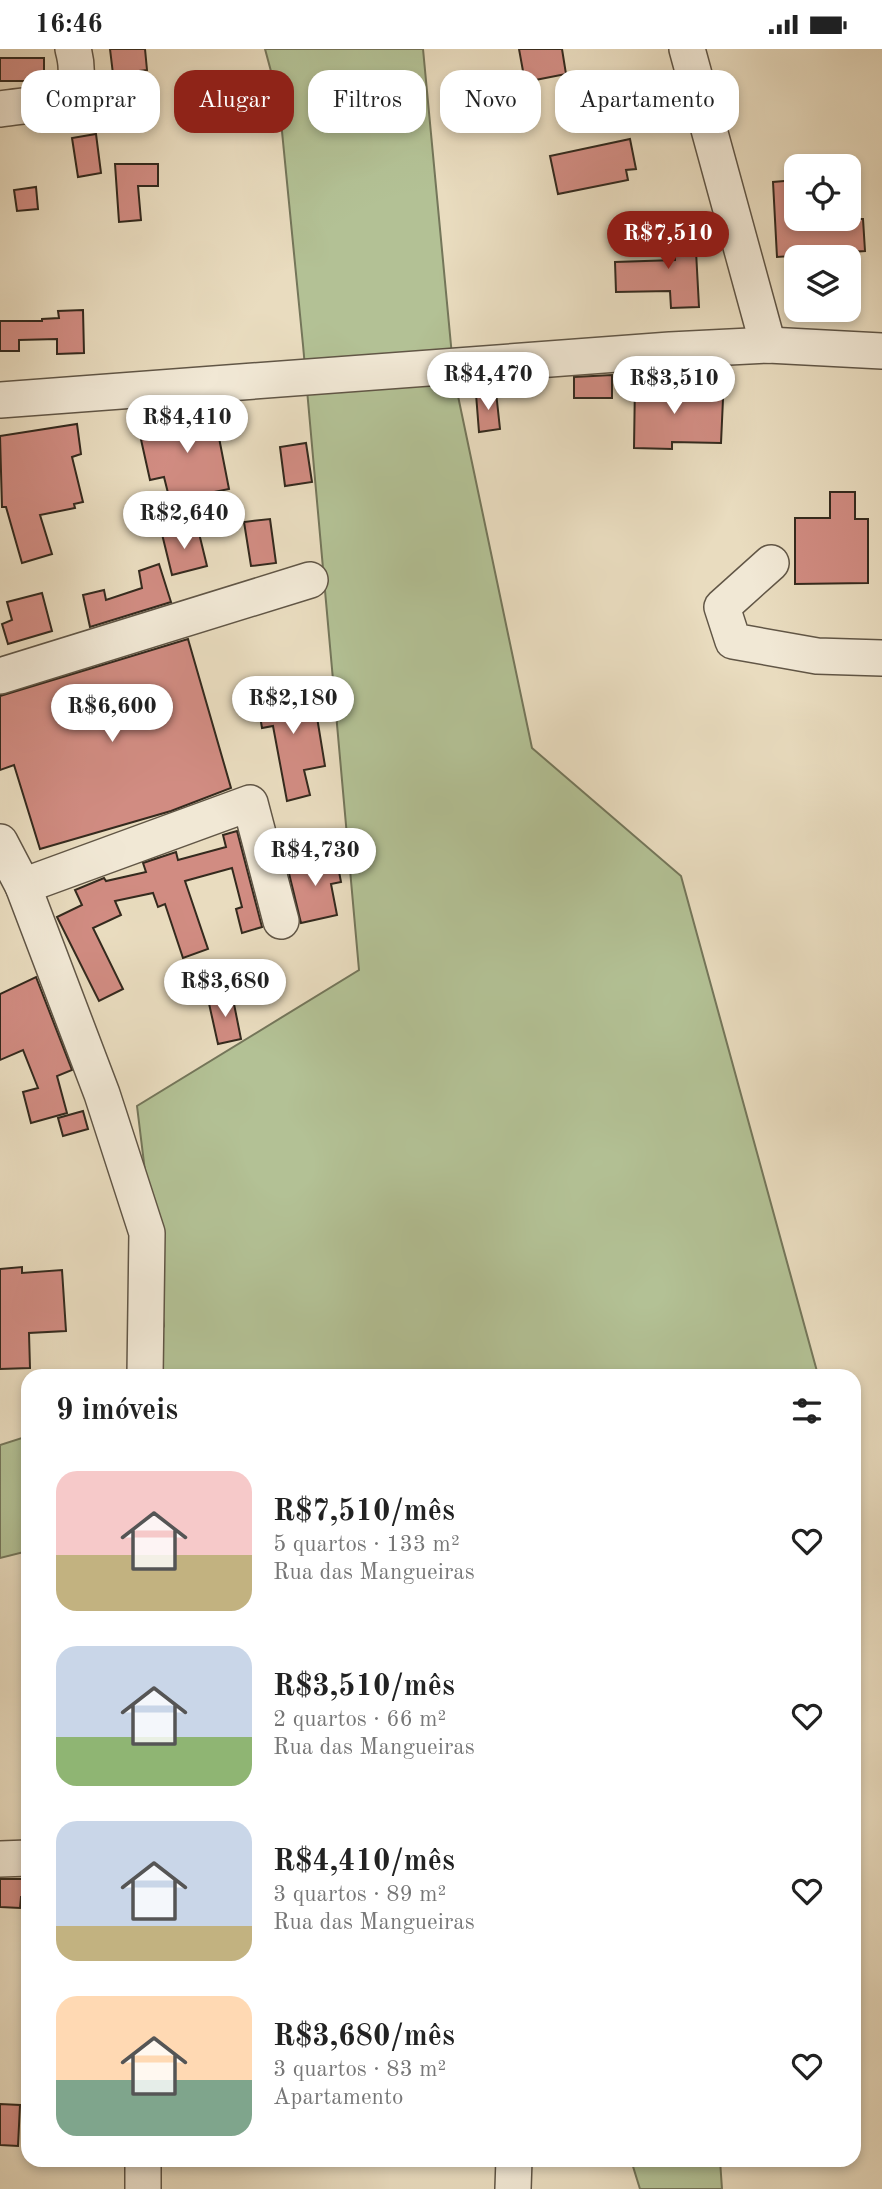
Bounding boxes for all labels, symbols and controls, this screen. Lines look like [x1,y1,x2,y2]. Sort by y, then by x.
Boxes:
text: 16:46 [35,12,103,38]
chip: Comprar [21,70,160,133]
chip: Alugar [174,70,294,133]
chip: Filtros [308,70,426,133]
chip: Novo [440,70,541,133]
chip: Apartamento [555,70,739,133]
map controls [784,154,861,322]
button: locate [784,154,861,231]
pin: R$7,510 [603,211,733,271]
text: R$7,510 [623,222,713,245]
button: layers [784,245,861,322]
pin: R$4,470 [423,353,553,412]
pin: R$3,510 [609,357,739,416]
text: R$4,470 [443,363,533,386]
text: R$3,510 [629,367,719,390]
pin: R$4,410 [122,395,252,455]
text: R$4,410 [142,406,232,429]
pin: R$2,640 [119,491,249,551]
text: R$2,640 [139,502,229,525]
pin: R$2,180 [228,677,358,736]
pin: R$6,600 [47,685,177,744]
text: R$2,180 [248,687,338,710]
text: R$6,600 [67,695,157,718]
pin: R$4,730 [250,829,380,888]
text: R$4,730 [270,839,360,862]
pin: R$3,680 [160,960,290,1019]
text: R$3,680 [180,970,270,993]
icon: filters [788,1392,826,1430]
text: 9 imóveis [56,1396,178,1426]
text: R$7,510/mês [273,1497,455,1527]
icon: home [112,1499,196,1583]
icon: heart [788,1522,826,1560]
text: 5 quartos · 133 m² [273,1533,460,1556]
text: Rua das Mangueiras [273,1561,475,1584]
text: R$3,510/mês [273,1672,455,1702]
icon: home [112,1674,196,1758]
icon: heart [788,1697,826,1735]
text: 2 quartos · 66 m² [273,1708,446,1731]
text: Rua das Mangueiras [273,1736,475,1759]
text: R$4,410/mês [273,1847,455,1877]
icon: home [112,1849,196,1933]
icon: heart [788,1872,826,1910]
text: 3 quartos · 89 m² [273,1883,446,1906]
text: Rua das Mangueiras [273,1911,475,1934]
text: R$3,680/mês [273,2022,455,2052]
icon: home [112,2024,196,2108]
icon: heart [788,2047,826,2085]
text: 3 quartos · 83 m² [273,2058,446,2081]
text: Apartamento [273,2086,403,2109]

